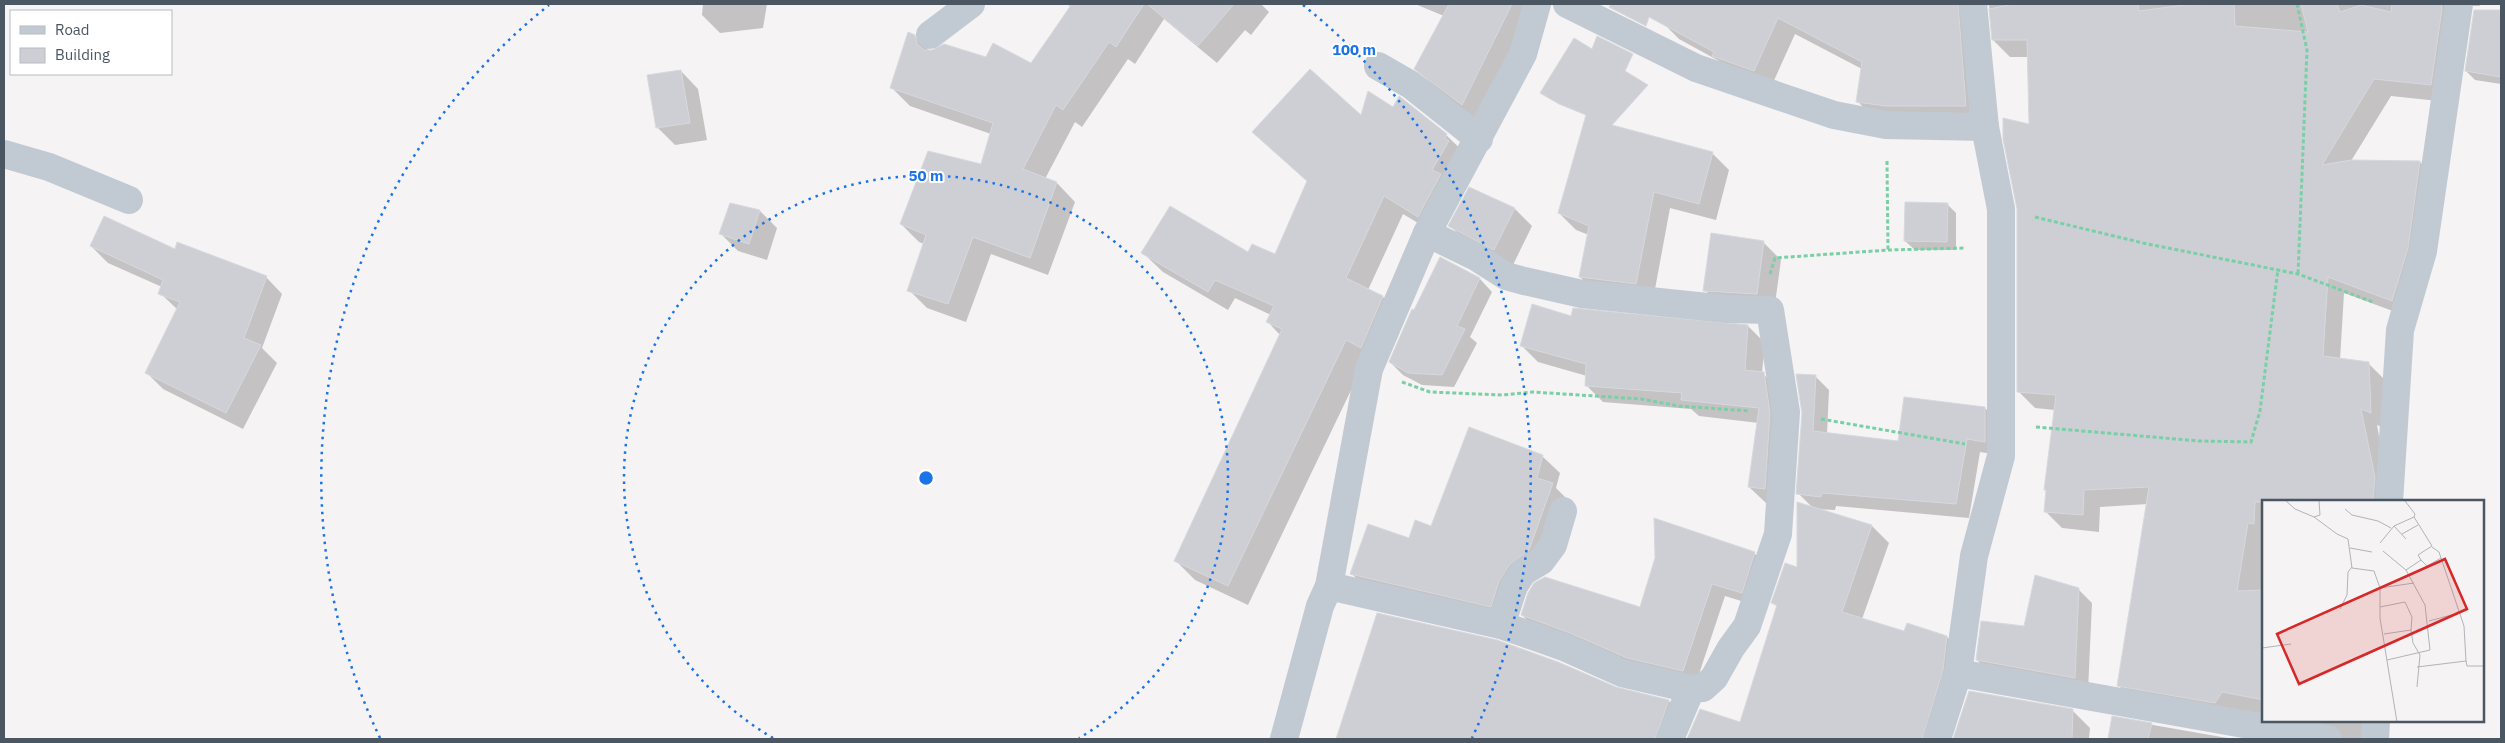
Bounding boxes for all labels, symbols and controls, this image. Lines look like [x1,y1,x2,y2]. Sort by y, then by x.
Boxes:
legend [10,10,172,75]
text: Road [55,20,90,39]
text: 100 m [1332,40,1376,59]
text: Building [55,45,110,64]
text: 50 m [909,166,943,185]
centre of rings [917,469,935,487]
inset map [2262,500,2485,723]

